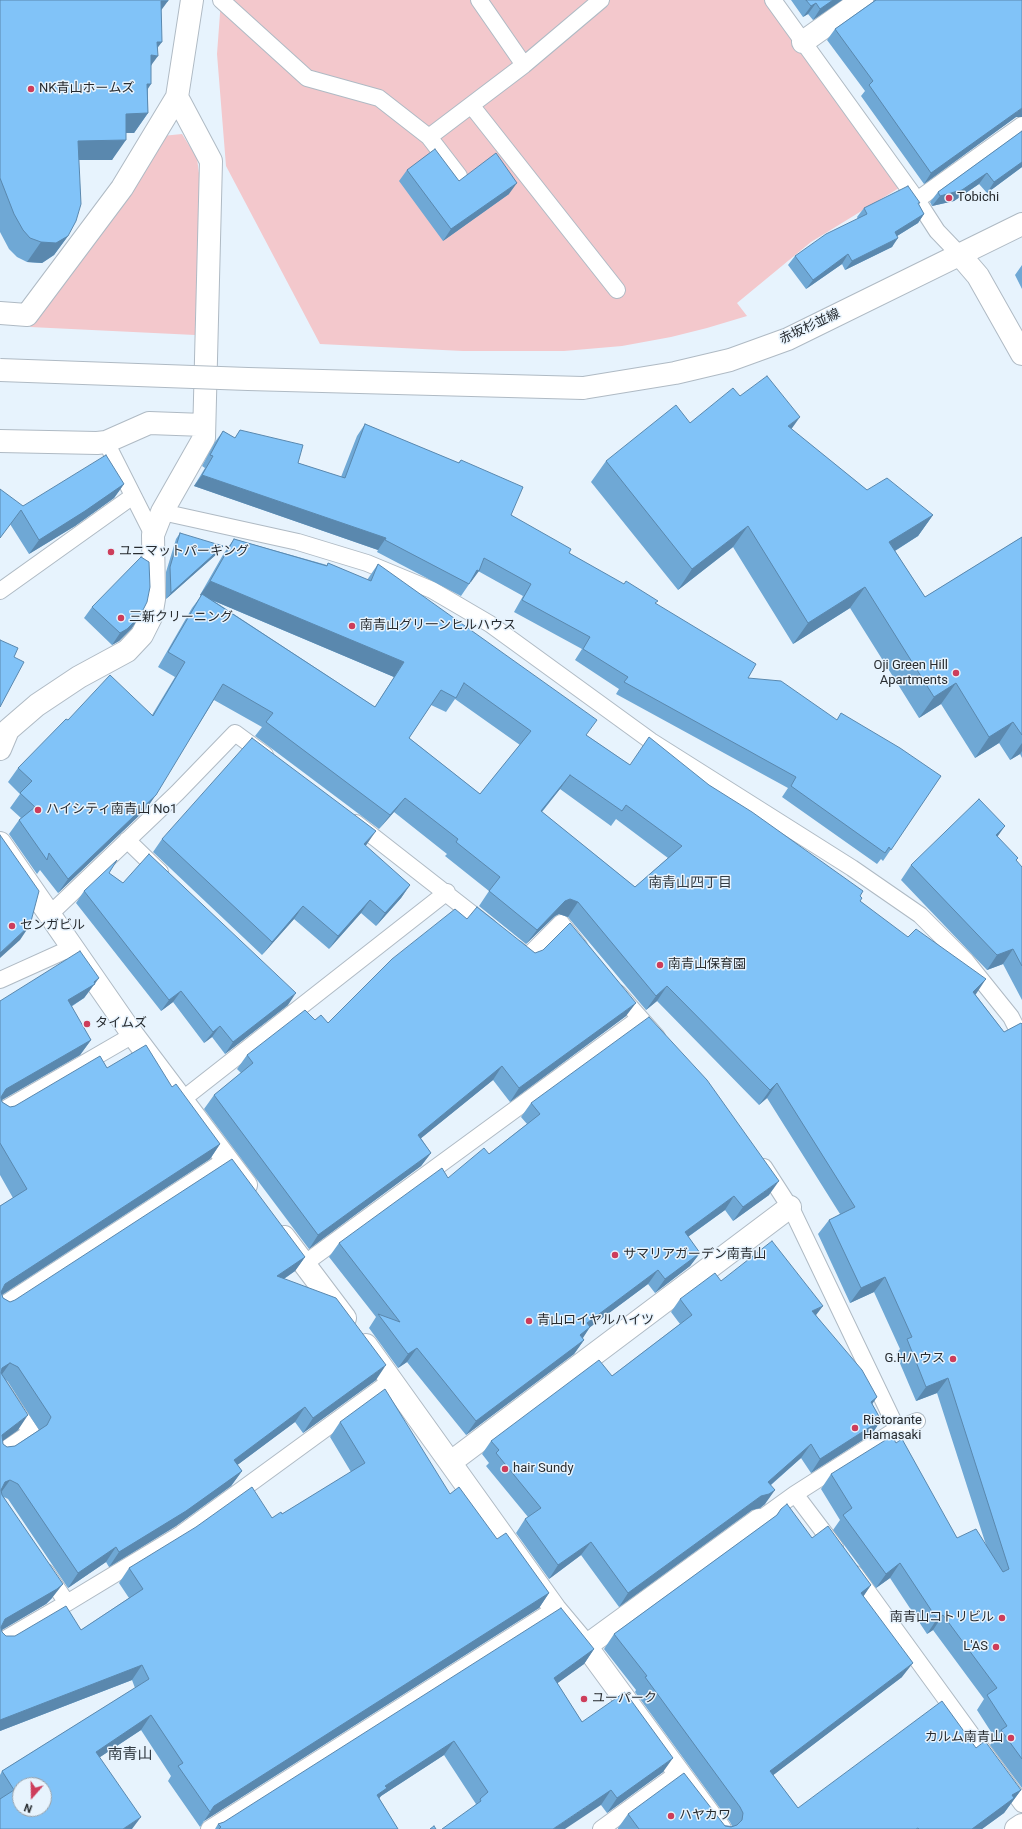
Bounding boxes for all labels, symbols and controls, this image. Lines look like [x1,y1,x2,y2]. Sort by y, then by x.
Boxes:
place label: NK青山ホームズ [39,81,134,97]
marker: NK青山ホームズ [26,84,36,94]
place label: Tobichi [957,190,999,206]
marker: Tobichi [944,193,954,203]
street label: 赤坂杉並線 [777,306,843,348]
place label: ユニマットパーキング [119,544,249,560]
marker: ユニマットパーキング [106,547,116,557]
place label: 三新クリーニング [129,610,233,626]
marker: 三新クリーニング [116,613,126,623]
place label: 南青山グリ一ンヒルハウス [360,618,516,634]
marker: 南青山グリ一ンヒルハウス [347,621,357,631]
place label: Oji Green Hill Apartments [873,658,948,689]
marker: Oji Green Hill Apartments [951,668,961,678]
place label: ハイシティ南青山 No1 [46,802,177,818]
marker: ハイシティ南青山 No1 [33,805,43,815]
district label: 南青山四丁目 [648,875,732,891]
place label: センガビル [20,918,85,934]
marker: センガビル [7,921,17,931]
place label: 南青山保育園 [668,957,746,973]
marker: 南青山保育園 [655,960,665,970]
place label: タイムズ [95,1016,147,1032]
marker: タイムズ [82,1019,92,1029]
place label: サマリアガーデン南青山 [623,1247,766,1263]
marker: サマリアガーデン南青山 [610,1250,620,1260]
place label: 青山ロイヤルハイツ [537,1313,654,1329]
marker: 青山ロイヤルハイツ [524,1316,534,1326]
place label: G.Hハウス [884,1351,945,1367]
marker: G.Hハウス [948,1354,958,1364]
place label: Ristorante Hamasaki [863,1413,922,1444]
marker: Ristorante Hamasaki [850,1423,860,1433]
place label: hair Sundy [513,1461,574,1477]
marker: hair Sundy [500,1464,510,1474]
place label: 南青山コトリビル [890,1610,994,1626]
marker: 南青山コトリビル [997,1613,1007,1623]
place label: L'AS [963,1639,988,1655]
marker: L'AS [991,1642,1001,1652]
place label: ユーパーク [592,1691,657,1707]
marker: ユーパーク [579,1694,589,1704]
place label: カルム南青山 [925,1730,1003,1746]
marker: カルム南青山 [1006,1733,1016,1743]
district label: 南青山 [108,1746,152,1764]
north arrow [12,1777,52,1817]
text: N [22,1800,34,1815]
place label: ハヤカワ [679,1808,731,1824]
marker: ハヤカワ [666,1811,676,1821]

